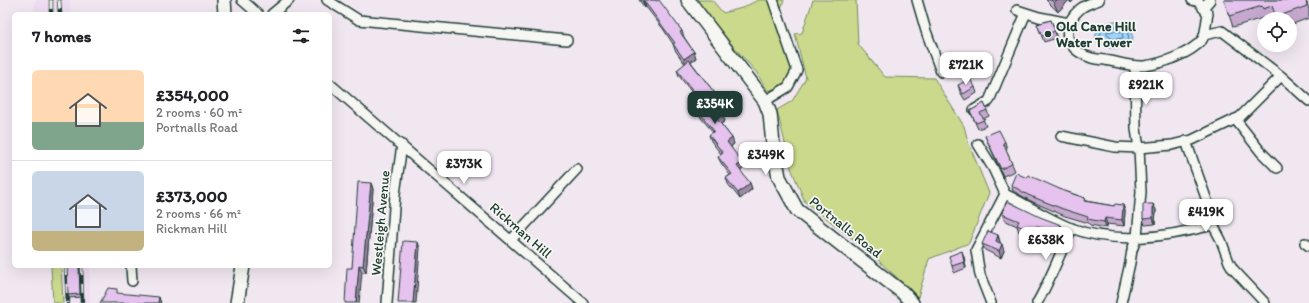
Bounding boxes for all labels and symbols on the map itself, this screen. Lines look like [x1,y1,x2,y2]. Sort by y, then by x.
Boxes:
place label: Old Cane Hill Water Tower [1056,18,1137,51]
marker: Old Cane Hill Water Tower [1043,29,1053,39]
pin: £721K [938,52,994,86]
pin: £921K [1118,72,1174,106]
pin: £354K [687,91,743,125]
pin: £349K [738,142,794,176]
pin: £373K [436,151,492,185]
street label: Westleigh Avenue [367,169,394,276]
street label: Portnalls Road [806,193,886,262]
street label: Rickman Hill [486,199,555,262]
pin: £419K [1178,199,1234,233]
pin: £638K [1018,227,1074,261]

